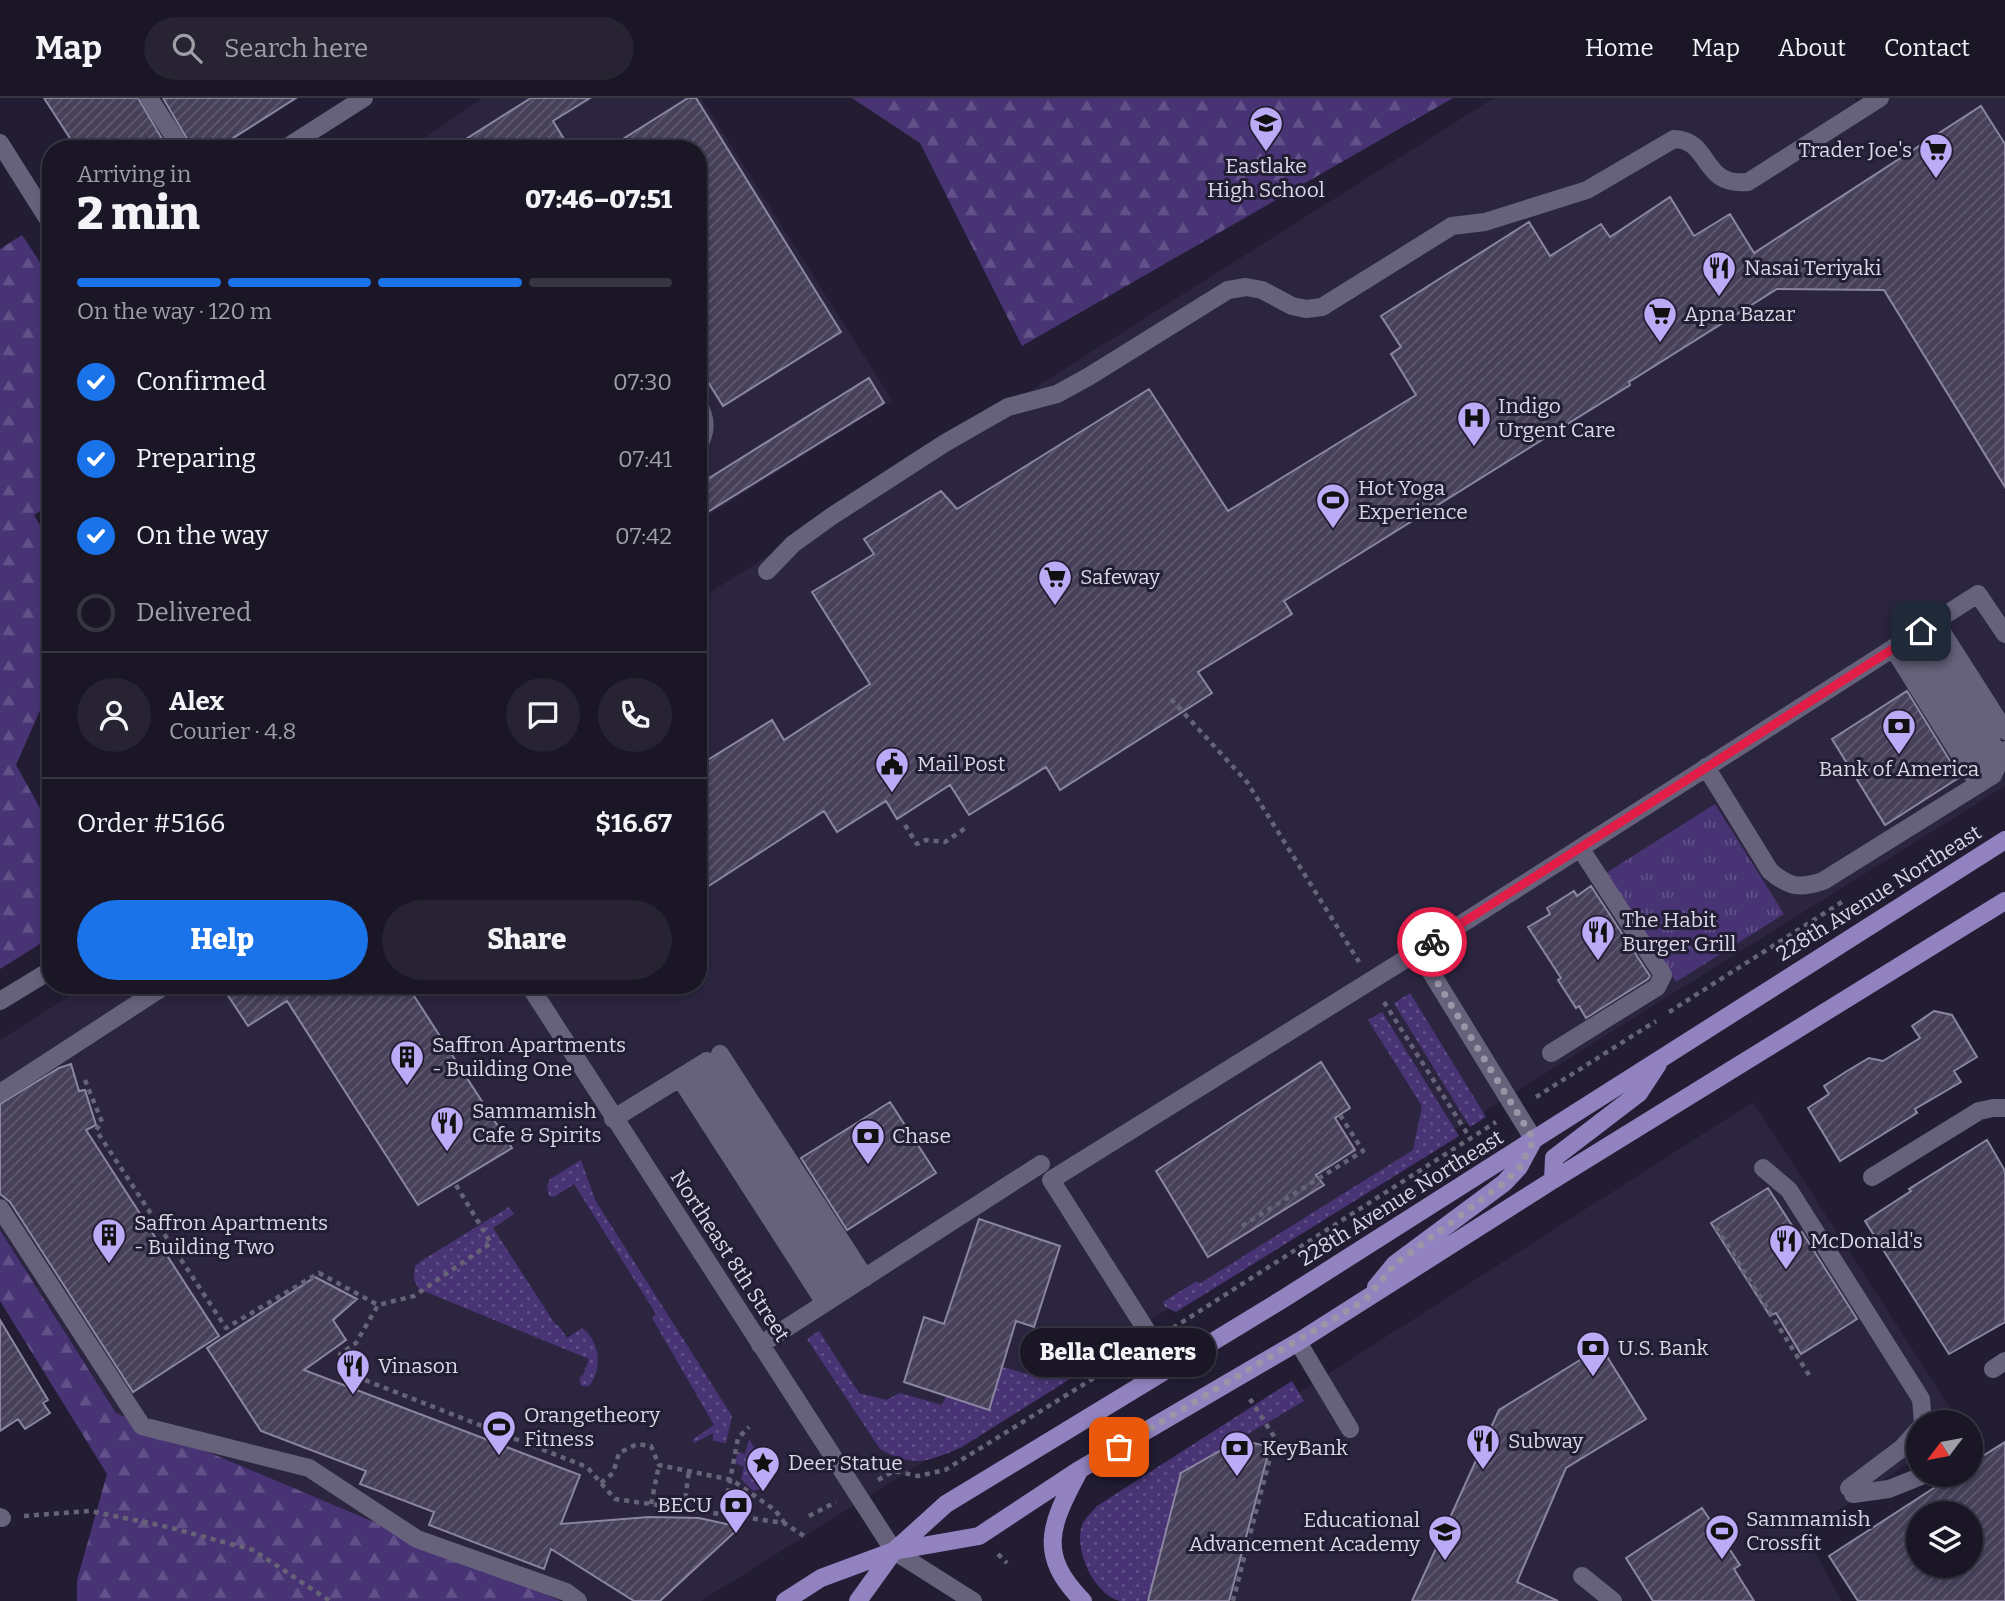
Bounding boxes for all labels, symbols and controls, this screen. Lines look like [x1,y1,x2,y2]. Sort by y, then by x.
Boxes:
search box [144,17,634,80]
text: Map [35,28,102,68]
icon: search [168,29,206,67]
text: Search here [224,33,368,64]
text: Home [1585,34,1654,62]
text: Map [1692,34,1740,62]
text: About [1778,34,1846,62]
text: Contact [1884,34,1970,62]
school or university icon: Eastlake High School [1247,104,1285,153]
supermarket icon: Trader Joe's [1917,131,1955,180]
place label: Trader Joe's [1799,137,1912,163]
place label: Eastlake High School [1207,153,1325,203]
text: Arriving in [77,160,191,188]
text: 07:46–07:51 [525,184,672,215]
text: 2 min [77,186,200,241]
restaurant icon: Nasai Teriyaki [1700,249,1738,298]
place label: Nasai Teriyaki [1744,255,1881,281]
supermarket icon: Apna Bazar [1641,295,1679,344]
text: On the way · 120 m [77,297,272,325]
place label: Apna Bazar [1684,301,1795,327]
icon: check [77,363,115,401]
text: Confirmed [136,366,266,397]
text: 07:30 [613,368,672,396]
place label: Indigo Urgent Care [1498,393,1616,443]
hospital icon: Indigo Urgent Care [1455,399,1493,448]
icon: check [77,440,115,478]
text: Preparing [136,443,256,474]
text: 07:41 [618,445,672,473]
place label: Hot Yoga Experience [1358,475,1468,525]
sports icon: Hot Yoga Experience [1314,481,1352,530]
icon: check [77,517,115,555]
text: On the way [136,520,269,551]
text: 07:42 [615,522,672,550]
supermarket icon: Safeway [1036,558,1074,607]
place label: Safeway [1080,564,1161,590]
text: Delivered [136,597,251,628]
pin [1891,601,1951,661]
icon: home [1902,612,1940,650]
button: person [77,678,151,752]
button: chat [506,678,580,752]
button: phone [598,678,672,752]
text: Alex [169,686,224,717]
bank icon: Bank of America [1880,707,1918,756]
text: Courier · 4.8 [169,717,296,745]
public building icon: Mail Post [873,745,911,794]
place label: Mail Post [917,751,1006,777]
place label: Bank of America [1819,756,1980,782]
text: Order #5166 [77,808,225,839]
text: $16.67 [595,808,672,839]
street label: 228th Avenue Northeast [1772,819,1987,967]
button: Help [77,900,368,980]
button: Share [382,900,672,980]
courier [1397,907,1467,977]
place label: The Habit Burger Grill [1622,907,1736,957]
restaurant icon: The Habit Burger Grill [1579,913,1617,962]
icon: bike [1413,923,1451,961]
place label: Saffron Apartments - Building One [432,1032,626,1082]
building icon: Saffron Apartments - Building One [388,1038,426,1087]
place label: Sammamish Cafe & Spirits [472,1098,601,1148]
restaurant icon: Sammamish Cafe & Spirits [428,1104,466,1153]
bank icon: Chase [849,1117,887,1166]
place label: Chase [892,1123,951,1149]
street label: 228th Avenue Northeast [1294,1124,1509,1272]
street label: Northeast 8th Street [665,1165,795,1347]
place label: Saffron Apartments - Building Two [134,1210,328,1260]
building icon: Saffron Apartments - Building Two [90,1216,128,1265]
restaurant icon: McDonald's [1767,1222,1805,1271]
place label: McDonald's [1810,1228,1923,1254]
callout: Bella Cleaners [1021,1328,1217,1377]
bank icon: U.S. Bank [1574,1329,1612,1378]
place label: U.S. Bank [1618,1335,1708,1361]
text: Bella Cleaners [1040,1338,1196,1366]
restaurant icon: Vinason [334,1347,372,1396]
place label: Vinason [378,1353,458,1379]
place label: Orangetheory Fitness [524,1402,661,1452]
sports icon: Orangetheory Fitness [480,1408,518,1457]
north arrow [1906,1410,1983,1488]
map controls [1906,1410,1983,1578]
pin [1089,1417,1149,1477]
restaurant icon: Subway [1464,1422,1502,1471]
icon: bag [1100,1428,1138,1466]
place label: Subway [1508,1428,1584,1454]
bank icon: KeyBank [1218,1429,1256,1478]
place label: KeyBank [1262,1435,1348,1461]
place icon: Deer Statue [744,1444,782,1493]
place label: Deer Statue [788,1450,903,1476]
bank icon: BECU [717,1486,755,1535]
place label: BECU [657,1492,712,1518]
button: layers [1906,1501,1983,1578]
place label: Sammamish Crossfit [1746,1506,1871,1556]
place label: Educational Advancement Academy [1189,1507,1421,1557]
sports icon: Sammamish Crossfit [1703,1512,1741,1561]
school or university icon: Educational Advancement Academy [1426,1513,1464,1562]

